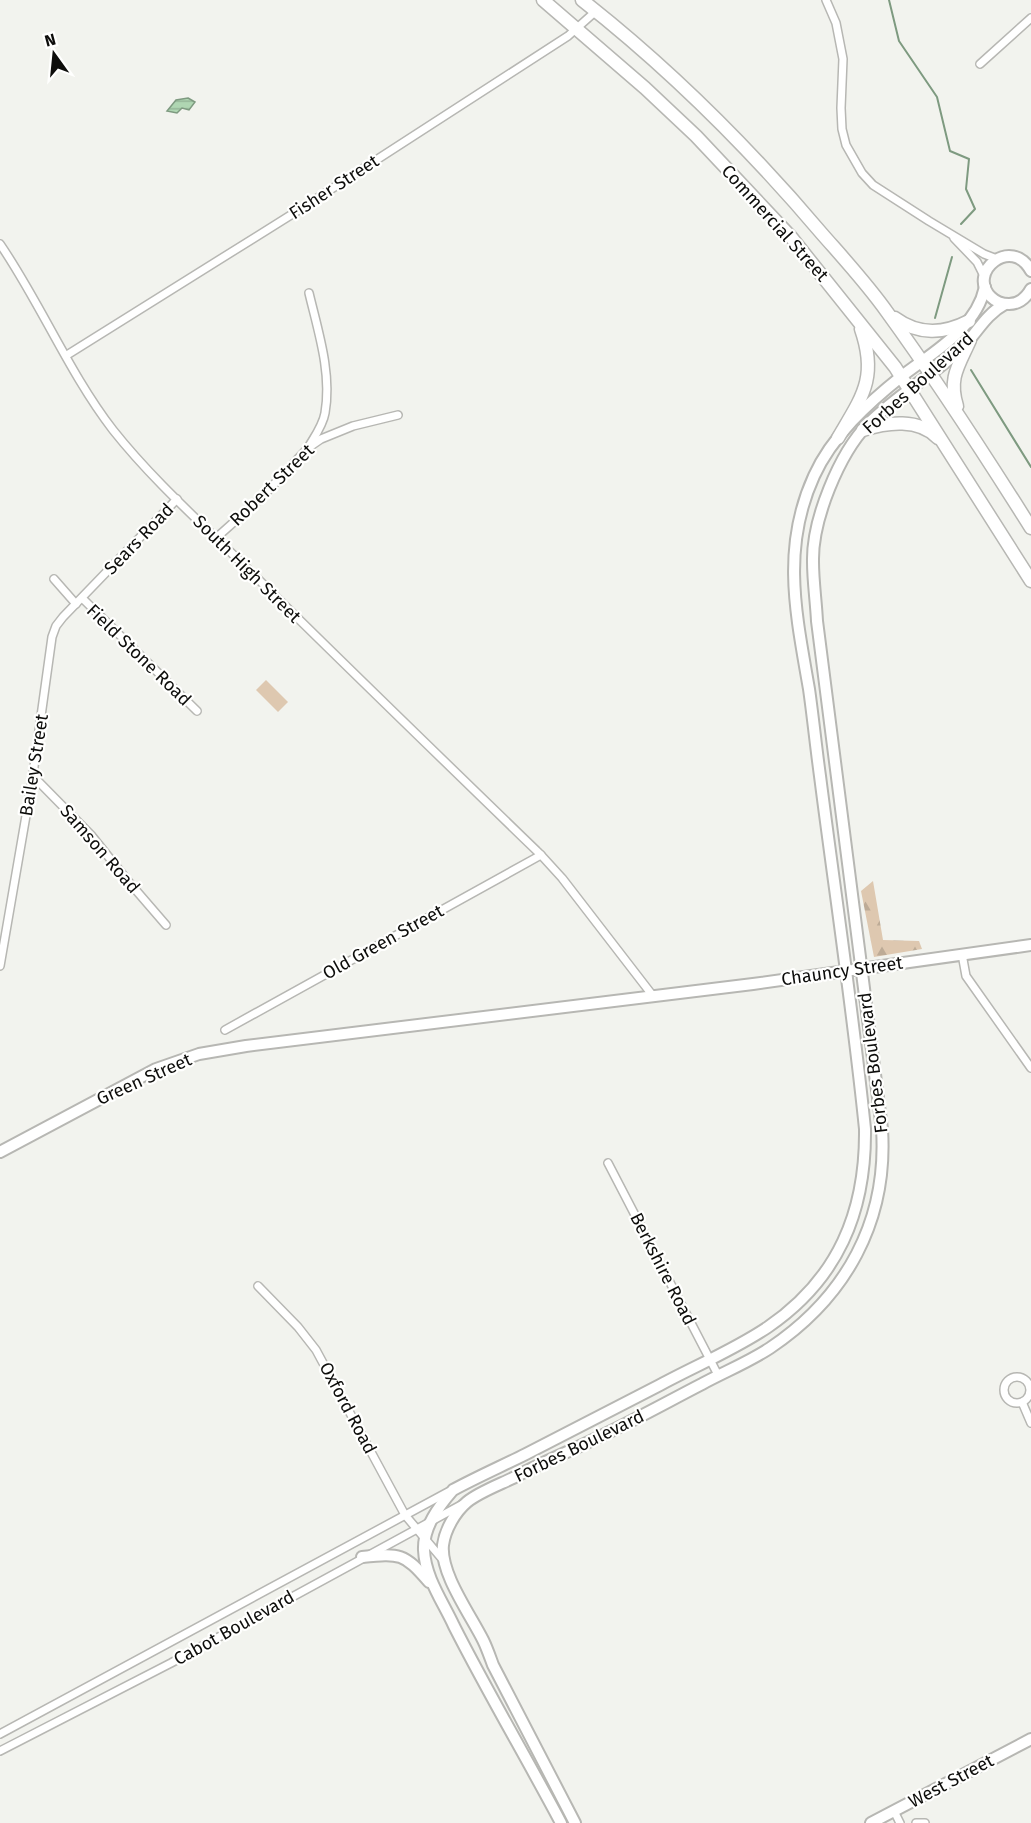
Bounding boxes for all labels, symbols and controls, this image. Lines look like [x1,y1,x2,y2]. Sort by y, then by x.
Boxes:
north arrow [24,24,84,84]
text: N [43,29,58,51]
street label: Fisher Street [285,150,383,224]
street label: Commercial Street [717,160,834,286]
street label: Forbes Boulevard [858,327,978,439]
street label: Robert Street [225,439,319,531]
street label: Sears Road [100,499,178,579]
street label: South High Street [189,511,306,628]
street label: Field Stone Road [82,600,196,710]
street label: Bailey Street [15,712,53,818]
street label: Samson Road [55,800,145,898]
street label: Old Green Street [319,899,448,984]
street label: Chauncy Street [780,952,905,990]
street label: Forbes Boulevard [853,991,893,1135]
street label: Green Street [93,1048,195,1110]
street label: Berkshire Road [625,1209,701,1329]
street label: Oxford Road [315,1358,381,1458]
street label: Forbes Boulevard [510,1405,648,1487]
street label: Cabot Boulevard [170,1586,298,1670]
street label: West Street [905,1749,998,1813]

